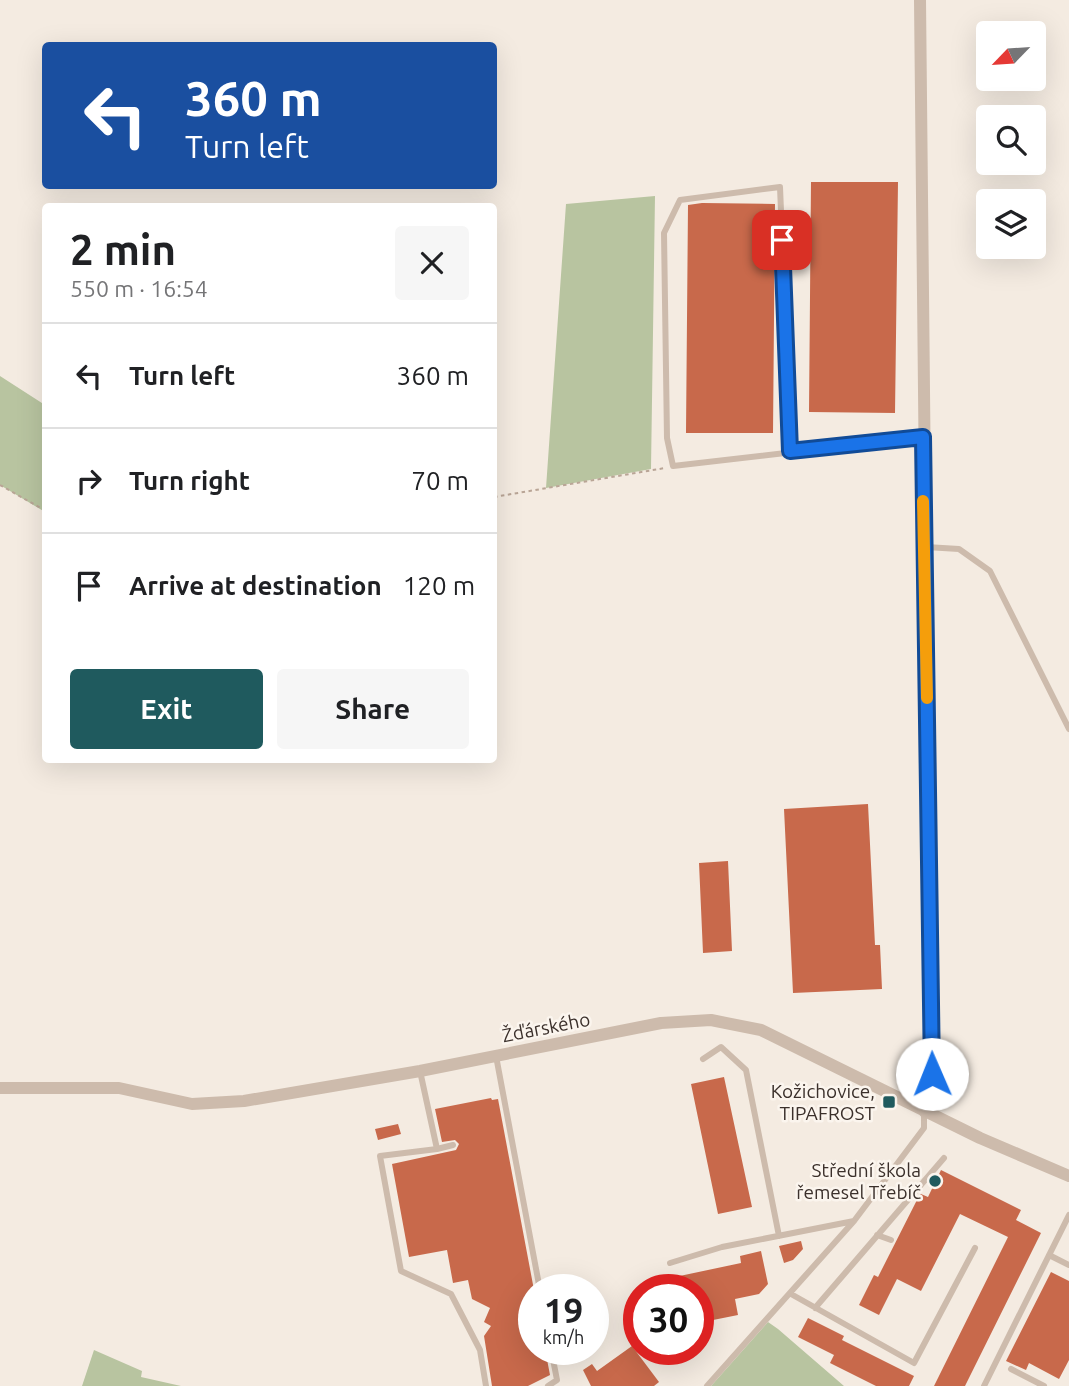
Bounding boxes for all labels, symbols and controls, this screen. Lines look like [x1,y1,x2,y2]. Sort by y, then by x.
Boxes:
north arrow [976,21,1046,91]
map controls [976,21,1046,259]
icon: left [70,70,161,161]
text: 360 m [185,70,322,125]
button: search [976,105,1046,175]
text: Turn left [185,128,309,164]
button: layers [976,189,1046,259]
pin [752,210,812,270]
icon: arrive [763,221,801,259]
text: 2 min [70,226,176,273]
button: close [395,226,469,300]
text: 550 m · 16:54 [70,276,208,301]
icon: left [70,357,108,395]
text: Turn left [129,361,235,390]
text: 360 m [397,361,469,390]
icon: right [70,462,108,500]
text: Turn right [129,466,250,495]
text: 70 m [411,466,469,495]
icon: arrive [70,567,108,605]
text: Arrive at destination [129,571,382,600]
text: 120 m [403,571,475,600]
button: Exit [70,669,263,749]
button: Share [277,669,469,749]
street label: Žďárského [500,1008,592,1046]
position arrow [895,1037,969,1111]
place label: Kožichovice, TIPAFROST [771,1080,875,1124]
marker: Kožichovice, TIPAFROST [881,1094,897,1110]
place label: Střední škola řemesel Třebíč [796,1159,921,1203]
marker: Střední škola řemesel Třebíč [927,1173,943,1189]
speed limit sign: 30 [623,1274,714,1365]
text: 19 [544,1290,583,1330]
text: km/h [543,1327,584,1347]

